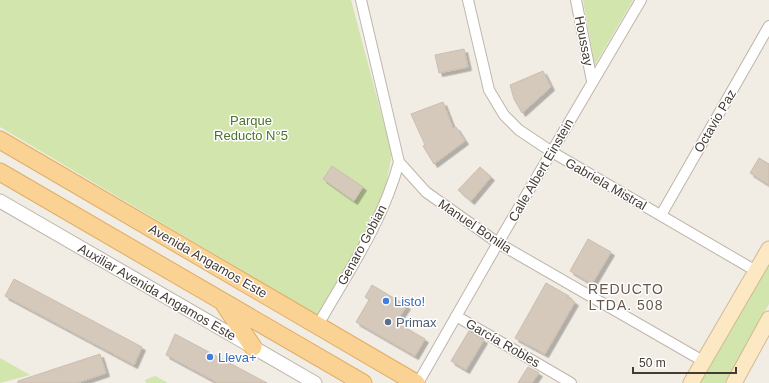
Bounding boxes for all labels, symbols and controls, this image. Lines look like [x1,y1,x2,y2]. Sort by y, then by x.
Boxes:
street label: Houssay [572,15,596,68]
street label: Octavio Paz [691,87,739,155]
park label: Parque Reducto N°5 [214,113,288,143]
street label: Calle Albert Einstein [505,116,577,224]
street label: Gabriela Mistral [563,155,649,213]
street label: Manuel Bonilla [435,196,515,256]
street label: Genaro Gobian [335,202,389,288]
street label: Avenida Angamos Este [146,221,270,301]
street label: Auxiliar Avenida Angamos Este [75,241,239,343]
district label: REDUCTO LTDA. 508 [588,281,664,313]
place label: Listo! [394,294,425,309]
marker: Listo! [381,296,391,306]
place label: Primax [396,315,437,330]
street label: García Robles [463,316,543,371]
marker: Primax [383,317,393,327]
scale bar [633,349,736,375]
place label: Lleva+ [218,350,257,365]
marker: Lleva+ [205,352,215,362]
text: 50 m [639,356,666,370]

